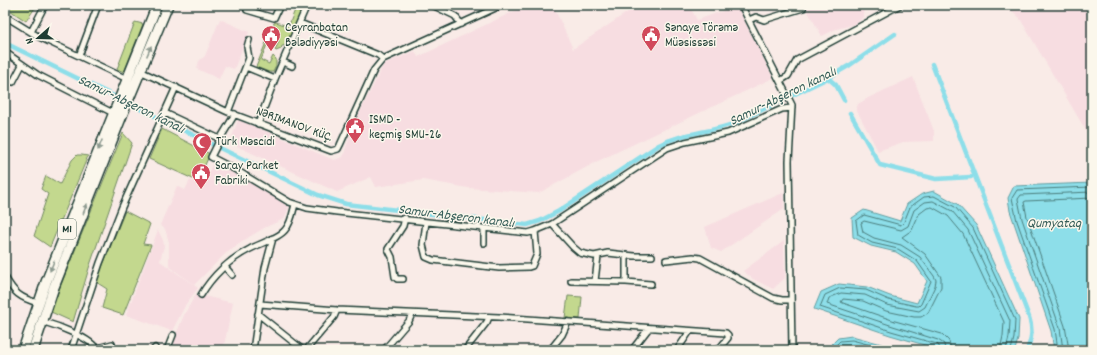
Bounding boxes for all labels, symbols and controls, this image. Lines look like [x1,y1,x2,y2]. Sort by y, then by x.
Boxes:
north arrow [18,18,58,58]
place label: Ceyranbatan Bələdiyyəsi [285,19,348,53]
place label: Sənaye Törəmə Müəsissəsi [665,19,739,53]
public building icon: Ceyranbatan Bələdiyyəsi [260,24,282,52]
public building icon: Sənaye Törəmə Müəsissəsi [640,24,662,52]
text: N [22,35,39,46]
one-way arrow [146,46,152,57]
water label: Samur-Abşeron kanalı [726,62,841,132]
water label: Samur-Abşeron kanalı [74,70,189,140]
street label: NƏRIMANOV KÜÇ. [253,102,335,148]
place label: ISMD - keçmiş SMU-26 [369,111,441,145]
public building icon: ISMD - keçmiş SMU-26 [344,116,366,144]
mosque icon: Türk Məscidi [191,131,213,159]
place label: Türk Məscidi [216,133,275,152]
one-way arrow [97,140,103,151]
place label: Saray Parket Fabriki [215,157,279,191]
public building icon: Saray Parket Fabriki [190,162,212,190]
water label: Samur-Abşeron kanalı [397,200,517,234]
one-way arrow [83,202,89,214]
water label: Qumyataq [1027,214,1082,234]
road number: M1 [58,219,76,239]
one-way arrow [49,261,55,272]

